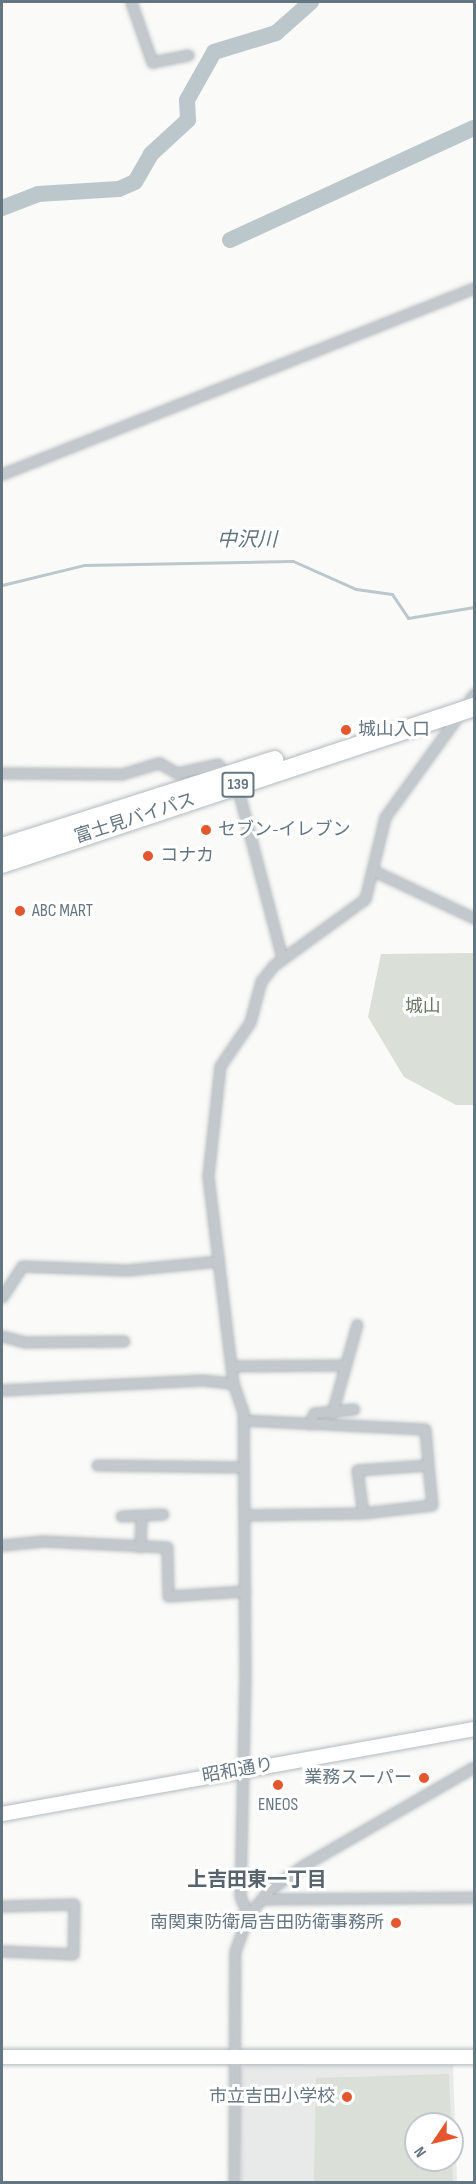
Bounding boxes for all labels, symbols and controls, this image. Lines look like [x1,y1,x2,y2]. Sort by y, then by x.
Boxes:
water label: 中沢川 [217,528,277,552]
place label: 城山入口 [358,719,430,741]
marker: 城山入口 [339,723,353,737]
road number: 139 [220,772,256,798]
street label: 富士見バイパス [72,789,198,849]
place label: セブン-イレブン [218,819,351,841]
marker: セブン-イレブン [199,823,213,837]
place label: コナカ [160,845,214,867]
marker: コナカ [141,849,155,863]
place label: ABC MART [32,900,93,922]
marker: ABC MART [13,904,27,918]
park label: 城山 [405,996,441,1018]
street label: 昭和通り [201,1754,275,1788]
place label: 業務スーパー [304,1767,412,1789]
marker: 業務スーパー [417,1771,431,1785]
marker: ENEOS [271,1778,285,1792]
place label: ENEOS [258,1794,298,1816]
district label: 上吉田東一丁目 [187,1868,327,1892]
place label: 南関東防衛局吉田防衛事務所 [150,1912,384,1934]
marker: 南関東防衛局吉田防衛事務所 [389,1916,403,1930]
place label: 市立吉田小学校 [209,2086,335,2108]
marker: 市立吉田小学校 [340,2090,354,2104]
north arrow [404,2112,464,2172]
text: N [410,2143,431,2160]

